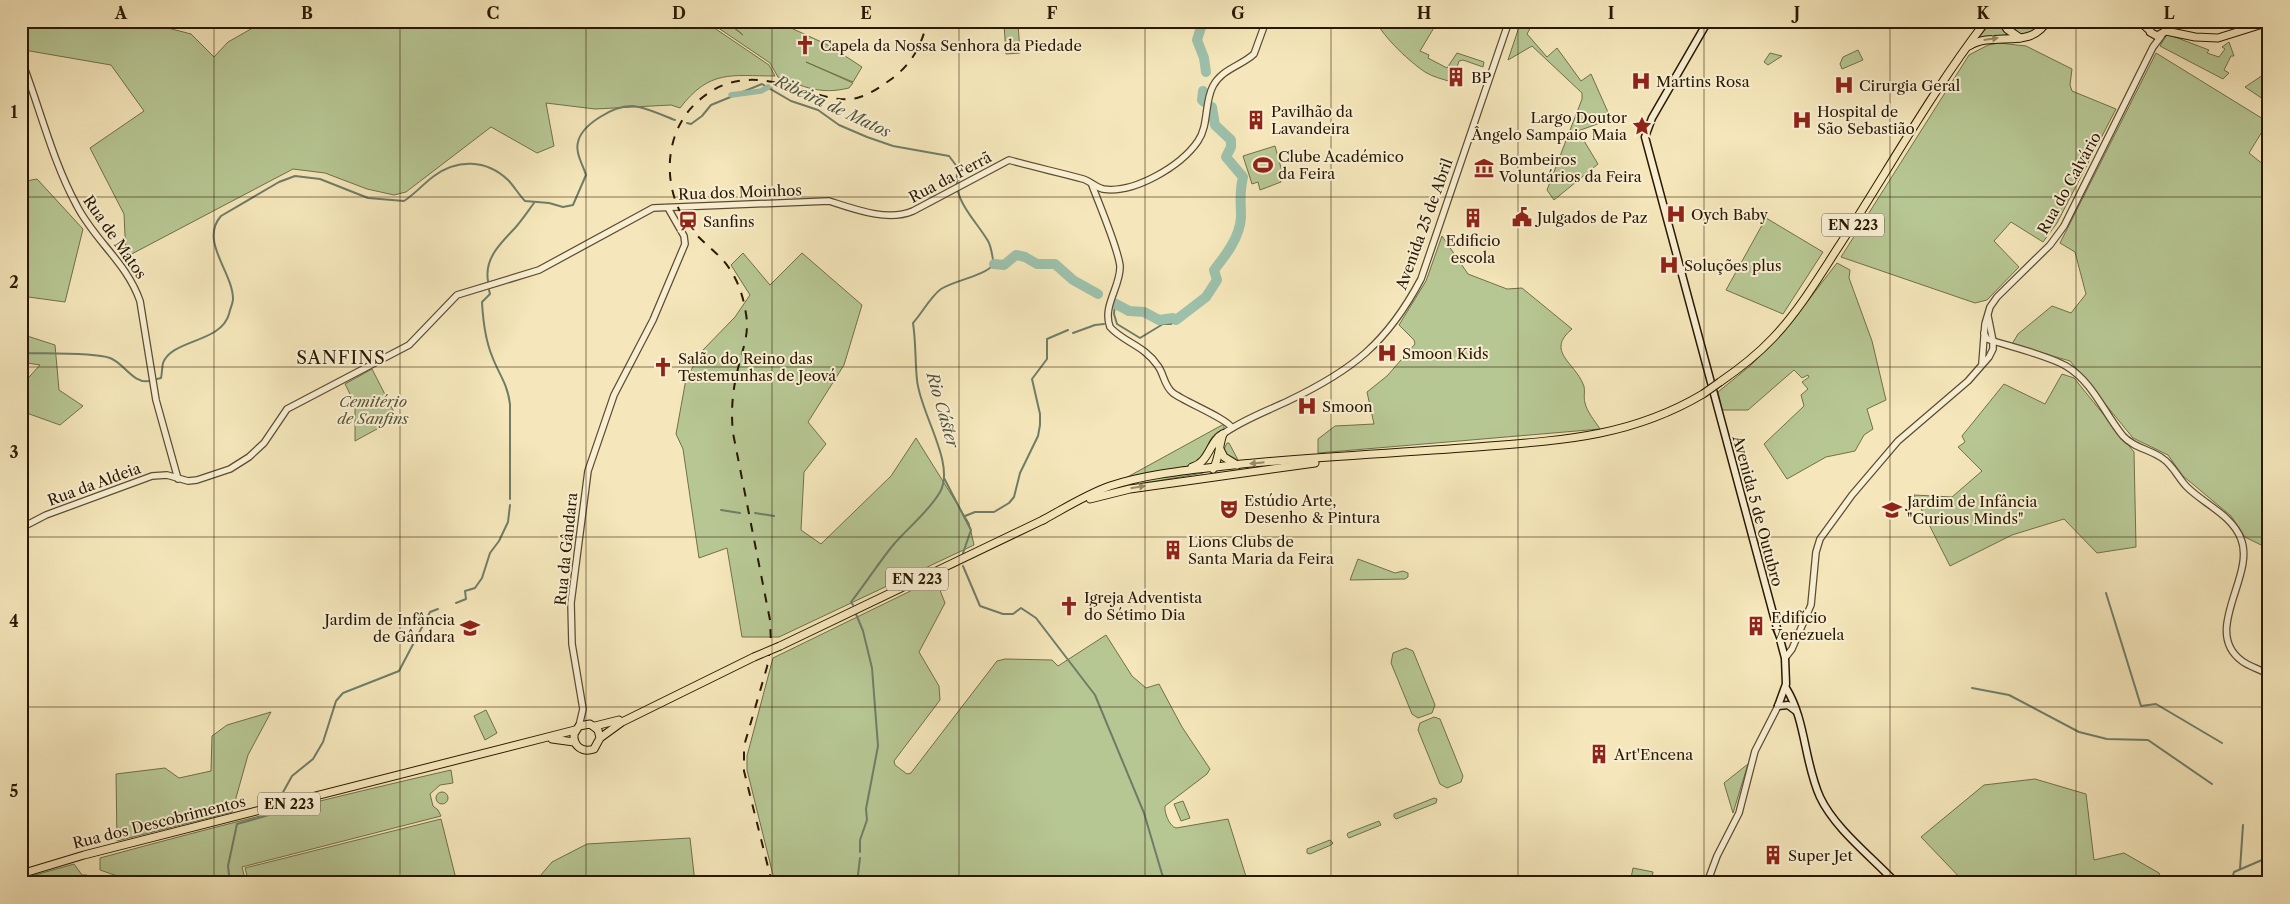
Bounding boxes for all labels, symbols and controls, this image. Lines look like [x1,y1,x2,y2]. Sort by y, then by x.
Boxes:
text: A [114,3,128,23]
text: B [301,3,313,23]
text: C [487,3,499,23]
text: D [672,3,686,23]
text: E [860,3,872,23]
text: F [1047,3,1058,23]
text: G [1231,3,1245,23]
text: H [1417,3,1431,23]
text: I [1608,3,1615,23]
text: J [1791,3,1800,23]
text: K [1977,3,1991,23]
text: L [2163,3,2175,23]
church icon: Capela da Nossa Senhora da Piedade [794,34,816,56]
one-way arrow [1983,35,1999,43]
place label: Capela da Nossa Senhora da Piedade [820,36,1082,55]
building icon: BP [1445,66,1467,88]
place label: BP [1471,68,1491,87]
water label: Ribeira de Matos [770,70,894,142]
hospital icon: Martins Rosa [1630,70,1652,92]
place label: Martins Rosa [1656,72,1750,91]
hospital icon: Cirurgia Geral [1833,74,1855,96]
place label: Cirurgia Geral [1859,76,1961,95]
text: 1 [10,102,18,122]
place label: Pavilhão da Lavandeira [1271,102,1353,138]
place label: Hospital de São Sebastião [1817,102,1915,138]
place label: Largo Doutor Ângelo Sampaio Maia [1470,108,1628,144]
building icon: Pavilhão da Lavandeira [1245,109,1267,131]
hospital icon: Hospital de São Sebastião [1791,109,1813,131]
place icon: Largo Doutor Ângelo Sampaio Maia [1631,115,1653,137]
street label: Rua do Calvário [2033,129,2105,237]
street label: Rua da Ferrã [905,147,995,207]
place label: Clube Académico da Feira [1278,147,1404,183]
place label: Bombeiros Voluntários da Feira [1498,150,1642,186]
sports icon: Clube Académico da Feira [1252,154,1274,176]
street label: Avenida 25 de Abril [1391,155,1457,293]
museum icon: Bombeiros Voluntários da Feira [1473,157,1495,179]
street label: Rua dos Moinhos [678,180,802,204]
street label: Rua de Matos [79,192,151,282]
hospital icon: Oych Baby [1665,203,1687,225]
place label: Oych Baby [1691,205,1769,224]
public building icon: Julgados de Paz [1511,206,1533,228]
building icon: Edificio escola [1462,207,1484,229]
place label: Julgados de Paz [1535,208,1648,227]
station icon: Sanfins [677,210,699,232]
place label: Sanfins [703,212,755,231]
road number: EN 223 [1822,214,1884,236]
place label: Edificio escola [1445,231,1501,267]
hospital icon: Soluções plus [1658,254,1680,276]
place label: Soluções plus [1684,256,1782,275]
text: 2 [9,272,19,292]
hospital icon: Smoon Kids [1376,342,1398,364]
place label: Smoon Kids [1402,344,1489,363]
district label: SANFINS [296,347,386,369]
place label: Salão do Reino das Testemunhas de Jeová [678,349,836,385]
church icon: Salão do Reino das Testemunhas de Jeová [652,356,674,378]
water label: Rio Cáster [922,368,964,452]
park label: Cemitério de Sanfins [337,392,409,428]
hospital icon: Smoon [1296,395,1318,417]
place label: Smoon [1322,397,1373,416]
street label: Avenida 5 de Outubro [1728,433,1787,589]
text: 3 [9,442,19,462]
street label: Rua da Aldeia [45,458,143,510]
one-way arrow [1249,459,1265,467]
one-way arrow [1130,483,1146,491]
place label: Estúdio Arte, Desenho & Pintura [1244,491,1380,527]
street label: Rua da Gândara [551,492,581,606]
place label: Jardim de Infância "Curious Minds" [1905,492,2037,528]
theatre icon: Estúdio Arte, Desenho & Pintura [1218,498,1240,520]
school or university icon: Jardim de Infância "Curious Minds" [1881,499,1903,521]
place label: Lions Clubs de Santa Maria da Feira [1188,532,1334,568]
building icon: Lions Clubs de Santa Maria da Feira [1162,539,1184,561]
road number: EN 223 [886,568,948,590]
place label: Igreja Adventista do Sétimo Dia [1084,588,1202,624]
church icon: Igreja Adventista do Sétimo Dia [1058,595,1080,617]
place label: Edifício Venezuela [1770,608,1845,644]
place label: Jardim de Infância de Gândara [323,610,455,646]
text: 4 [9,611,19,631]
building icon: Edifício Venezuela [1745,615,1767,637]
school or university icon: Jardim de Infância de Gândara [459,617,481,639]
building icon: Art'Encena [1588,743,1610,765]
place label: Art'Encena [1613,745,1693,764]
text: 5 [10,781,19,801]
street label: Rua dos Descobrimentos [70,791,248,853]
road number: EN 223 [258,792,320,816]
building icon: Super Jet [1762,844,1784,866]
place label: Super Jet [1788,846,1853,865]

